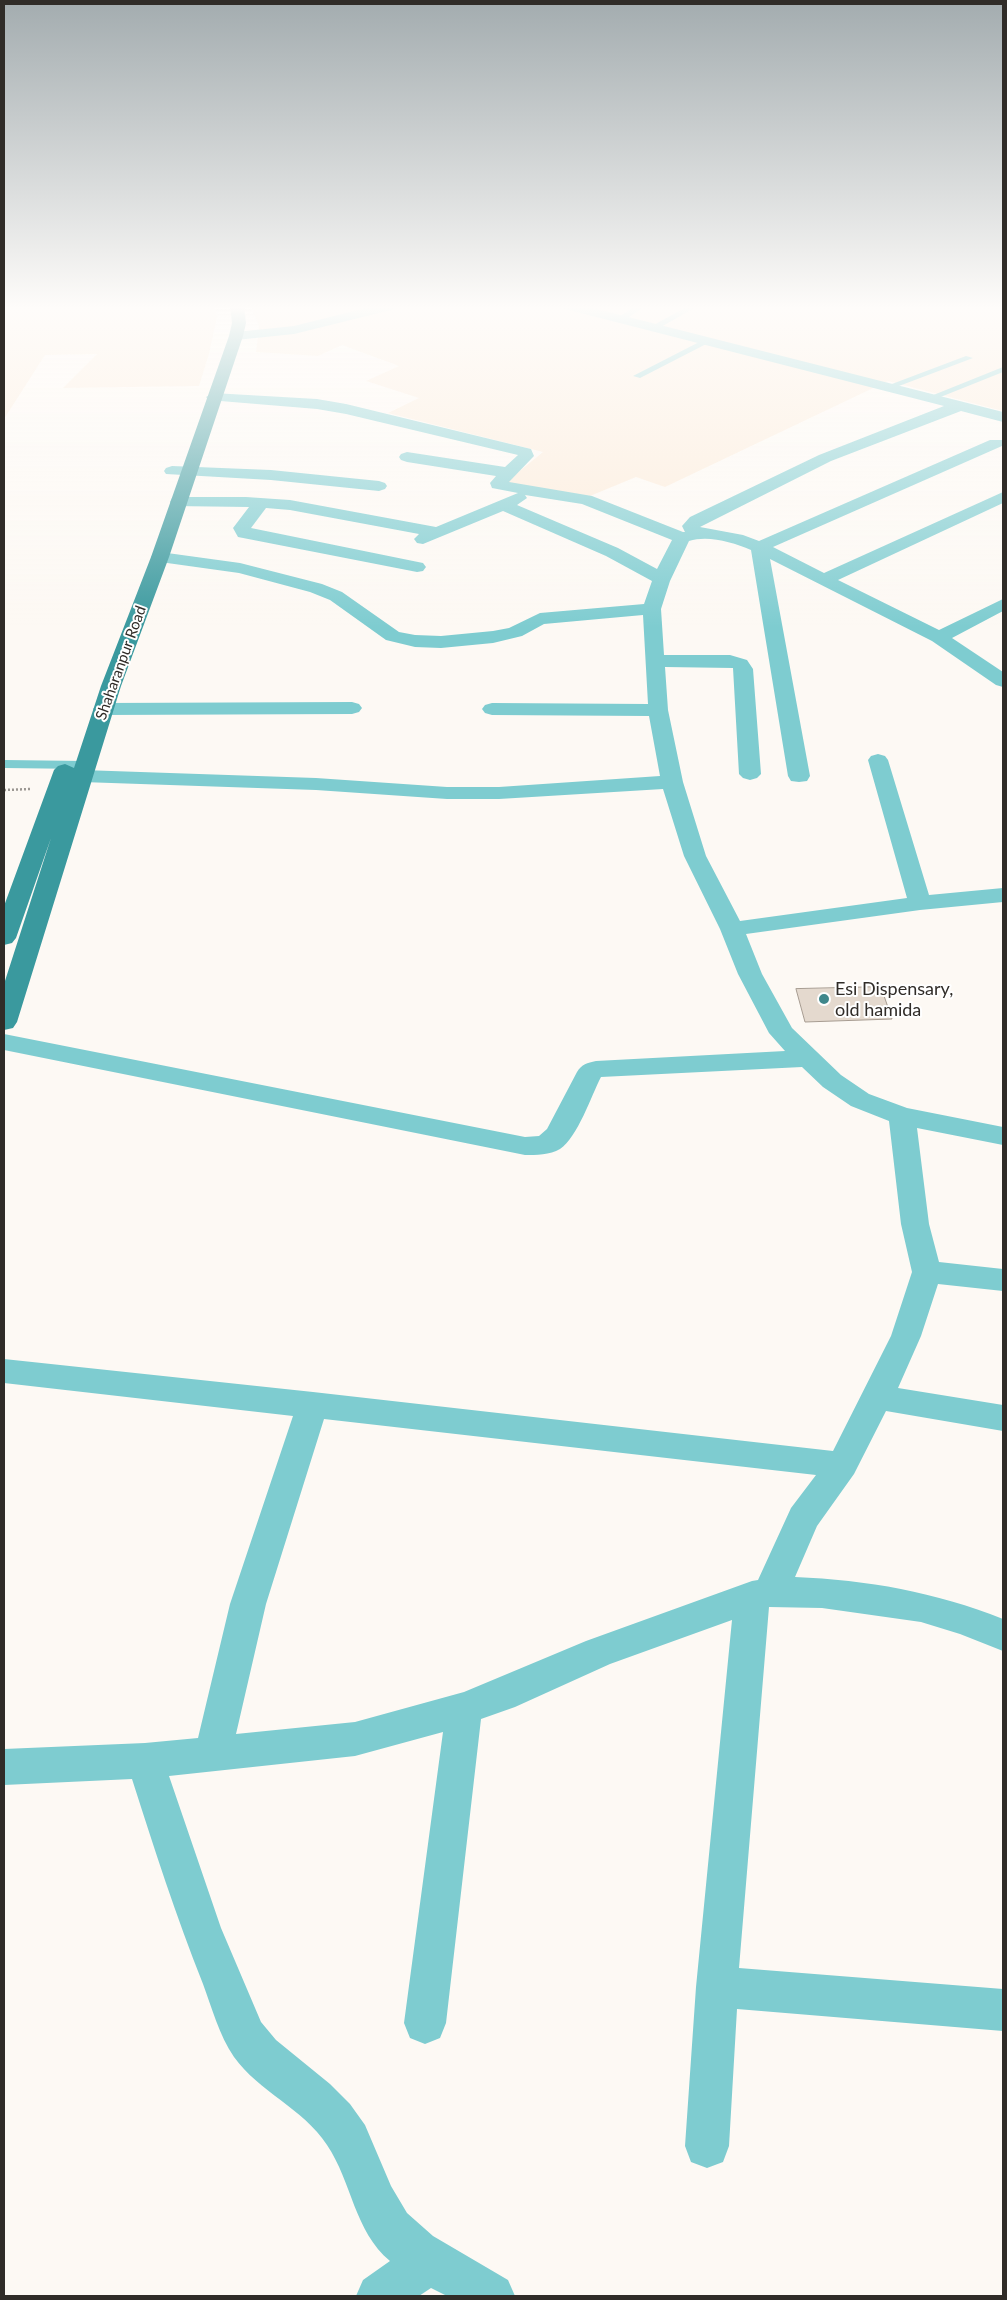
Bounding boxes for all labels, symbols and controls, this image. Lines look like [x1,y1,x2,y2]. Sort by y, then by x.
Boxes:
street label: Shaharanpur Road [92,603,150,723]
place label: Esi Dispensary, old hamida [835,978,953,1021]
marker: Esi Dispensary, old hamida [817,992,831,1006]

